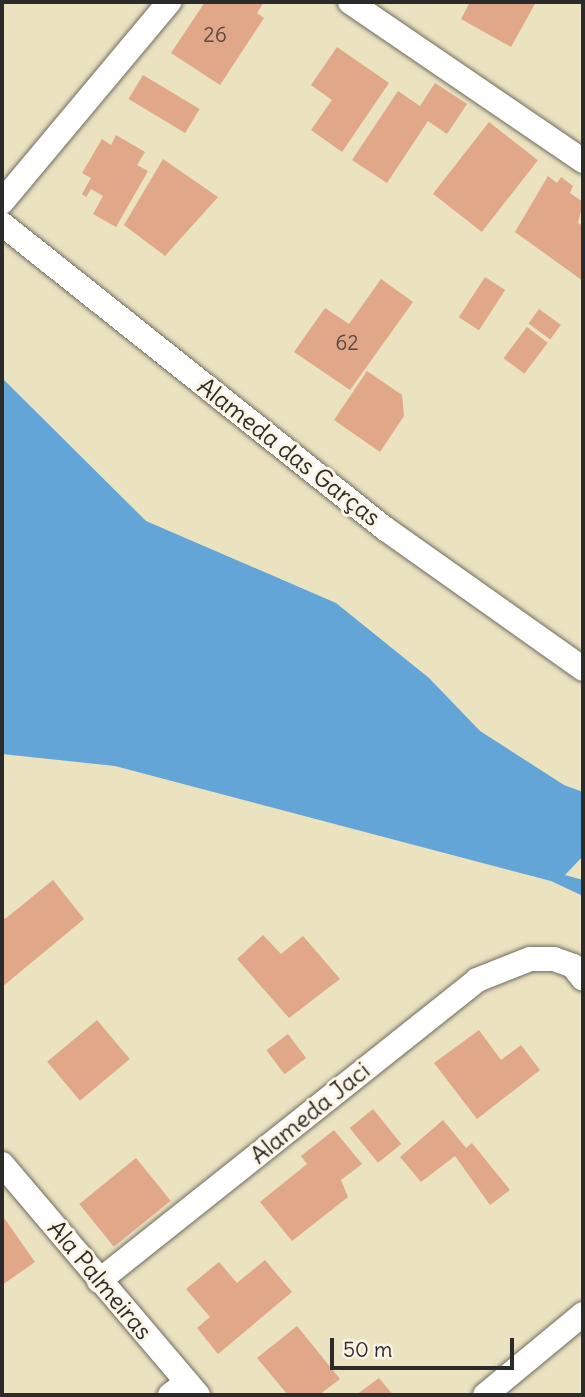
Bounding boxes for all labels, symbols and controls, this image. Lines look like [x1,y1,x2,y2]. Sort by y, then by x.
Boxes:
house number: 26 [203,22,227,48]
house number: 62 [335,330,359,356]
street label: Alameda das Garças [192,372,386,532]
street label: Alameda Jaci [244,1056,376,1170]
street label: Ala Palmeiras [42,1215,158,1345]
scale bar [333,1324,517,1368]
text: 50 m [343,1336,392,1363]

